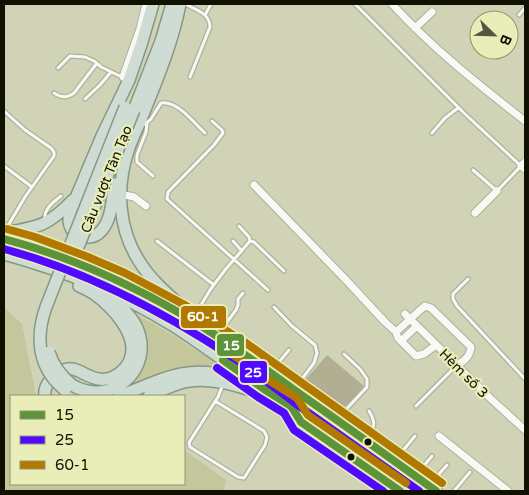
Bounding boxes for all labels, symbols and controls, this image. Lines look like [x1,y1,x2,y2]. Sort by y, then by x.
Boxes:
north arrow [469,10,519,60]
text: B [496,32,515,48]
street label: Cầu vượt Tân Tạo [77,123,136,235]
line badge: 60-1 [180,305,227,329]
text: 60-1 [187,308,219,325]
line badge: 15 [216,333,245,357]
text: 15 [222,337,240,354]
street label: Hẻm số 3 [436,345,492,401]
line badge: 25 [239,360,268,384]
text: 25 [244,364,262,381]
legend [10,395,185,485]
text: 15 [55,406,74,424]
text: 25 [55,431,74,449]
unlabelled marker [363,437,373,447]
unlabelled marker [346,452,356,462]
text: 60-1 [55,456,89,474]

